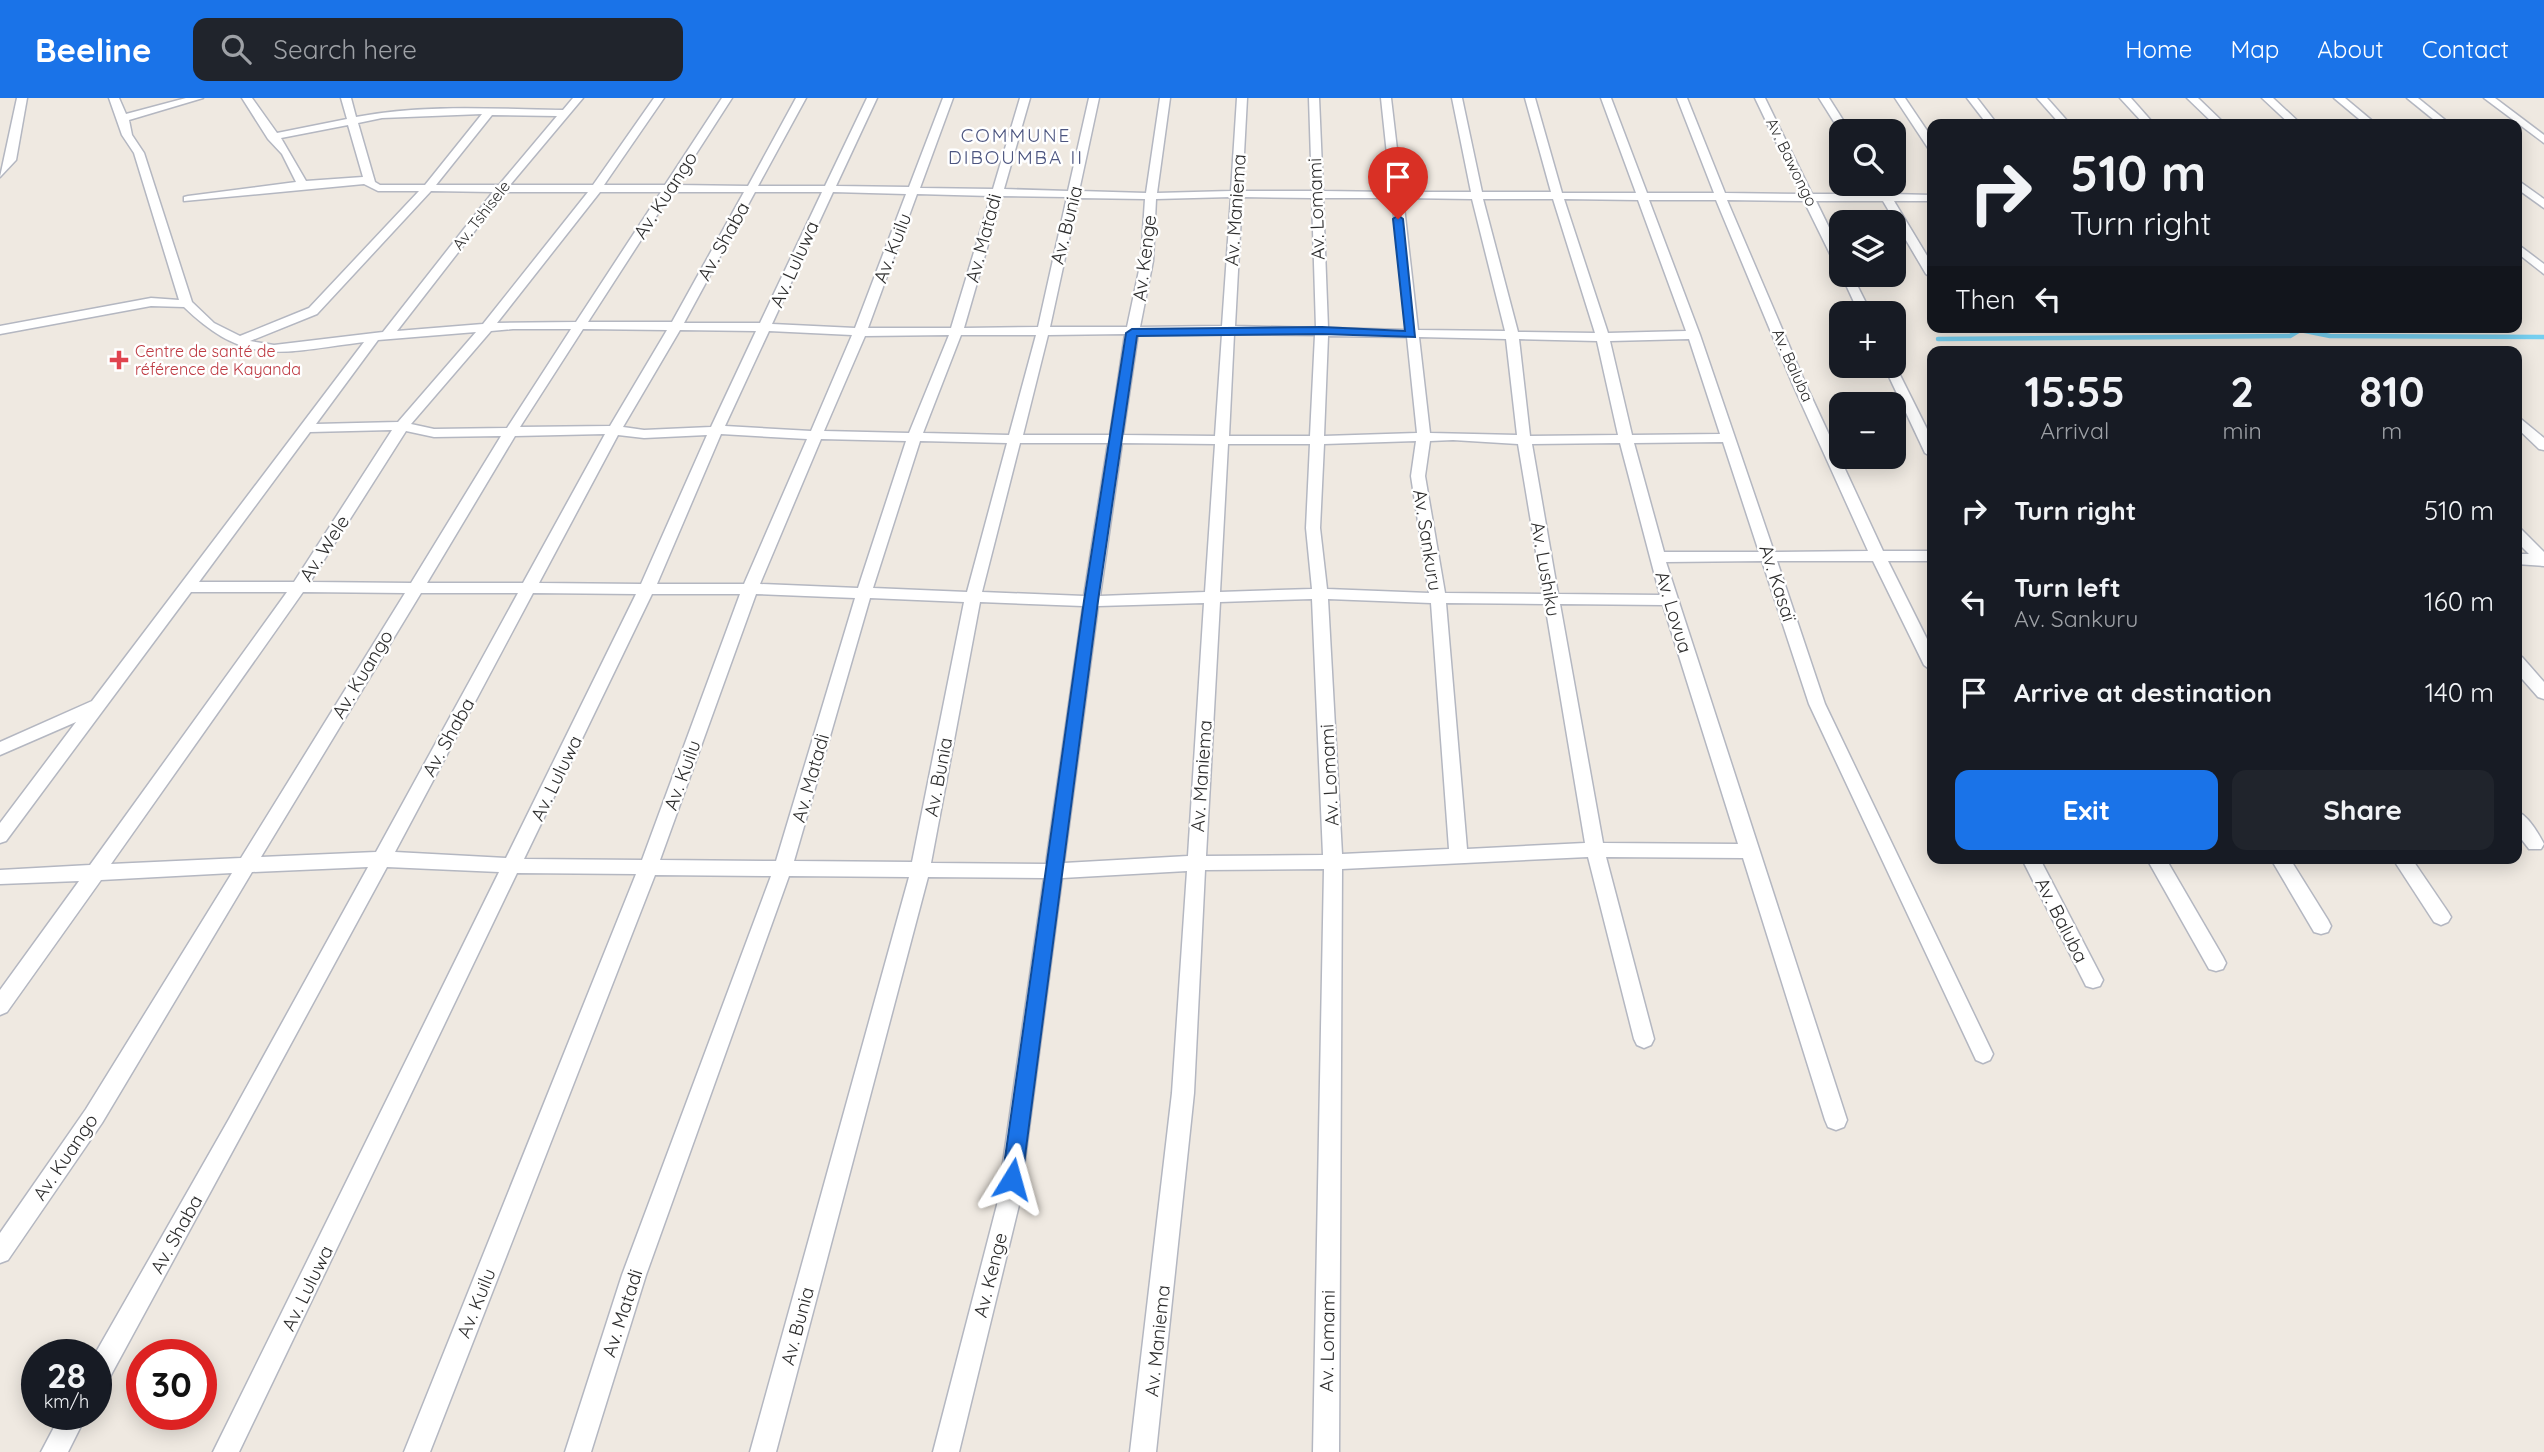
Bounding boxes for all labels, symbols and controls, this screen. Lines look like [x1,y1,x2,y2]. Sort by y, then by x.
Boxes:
search box [193,18,683,81]
text: Beeline [35,29,151,70]
icon: search [217,30,255,68]
text: Search here [273,33,417,66]
text: Home [2125,34,2192,64]
text: Map [2230,34,2279,64]
text: About [2317,34,2384,64]
text: Contact [2422,34,2509,64]
street label: Av. Bawongo [1762,115,1822,209]
map controls [1829,119,1906,469]
button: search [1829,119,1906,196]
district label: COMMUNE DIBOUMBA II [948,123,1084,169]
text: 510 m [2070,142,2206,203]
street label: Av. Kuango [628,147,702,243]
pin [1368,147,1428,219]
icon: right [1955,147,2046,238]
street label: Av. Maniema [1219,153,1251,267]
street label: Av. Lomami [1302,157,1330,261]
icon: arrive [1379,158,1417,196]
street label: Av. Tshisele [448,176,514,254]
street label: Av. Bunia [1045,183,1087,267]
street label: Av. Matadi [960,191,1006,285]
street label: Av. Shaba [692,197,754,285]
text: Turn right [2070,203,2211,243]
street label: Av. Kuilu [868,210,916,286]
button: layers [1829,210,1906,287]
street label: Av. Kenge [1127,213,1161,303]
street label: Av. Luluwa [764,217,824,311]
icon: left [2029,280,2067,318]
text: Then [1955,283,2015,316]
button: + [1829,301,1906,378]
street label: Av. Baluba [1768,325,1818,405]
place label: Centre de santé de référence de Kayanda [135,341,301,379]
marker: Centre de santé de référence de Kayanda [109,350,129,370]
text: 15:55 [2025,365,2125,418]
text: 2 [2230,365,2254,418]
text: 810 [2359,365,2424,418]
button: − [1829,392,1906,469]
text: Arrival [2040,416,2109,445]
text: min [2223,416,2262,445]
text: m [2381,416,2402,445]
street label: Av. Sankuru [1408,487,1448,593]
icon: right [1955,492,1993,530]
text: Turn right [2014,494,2136,527]
text: 510 m [2424,494,2494,527]
street label: Av. Wele [294,510,354,586]
street label: Av. Lushiku [1526,520,1566,618]
street label: Av. Kasaï [1754,542,1802,625]
street label: Av. Lovua [1650,568,1698,656]
text: Turn left [2014,571,2121,604]
icon: left [1955,583,1993,621]
text: 160 m [2424,585,2494,618]
text: Av. Sankuru [2014,604,2138,633]
street label: Av. Kuango [326,625,398,723]
icon: arrive [1955,674,1993,712]
text: Arrive at destination [2014,676,2272,709]
text: 140 m [2425,676,2494,709]
street label: Av. Shaba [417,693,479,781]
street label: Av. Maniema [1185,719,1217,833]
street label: Av. Lomami [1314,723,1344,827]
street label: Av. Luluwa [525,731,587,825]
street label: Av. Matadi [786,731,834,825]
street label: Av. Bunia [919,735,957,819]
street label: Av. Kuilu [658,737,706,813]
button: Exit [1955,770,2218,850]
button: Share [2232,770,2494,850]
street label: Av. Baluba [2030,873,2094,967]
street label: Av. Kuango [27,1109,103,1205]
position arrow [975,1142,1049,1216]
street label: Av. Shaba [145,1190,207,1278]
street label: Av. Kenge [968,1230,1012,1320]
street label: Av. Luluwa [276,1241,338,1335]
street label: Av. Kuilu [451,1265,501,1341]
street label: Av. Matadi [596,1266,648,1360]
street label: Av. Bunia [775,1284,819,1368]
street label: Av. Maniema [1139,1284,1175,1398]
street label: Av. Lomami [1314,1290,1340,1392]
speed limit sign: 30 [126,1339,217,1430]
text: 28 [47,1353,86,1397]
text: km/h [44,1390,89,1413]

